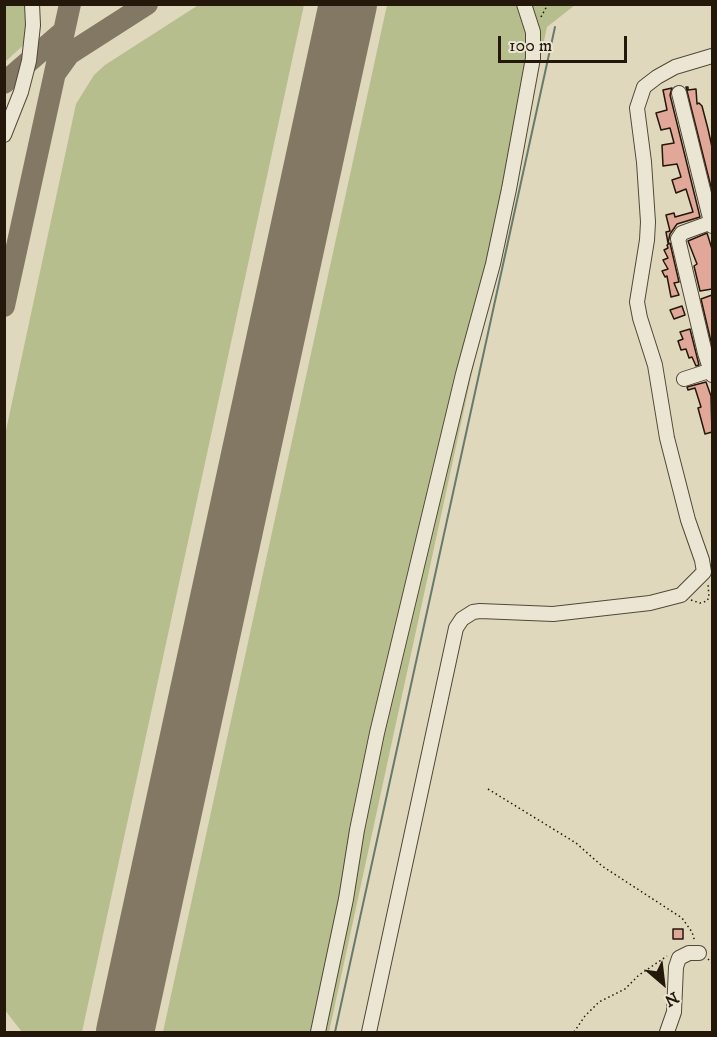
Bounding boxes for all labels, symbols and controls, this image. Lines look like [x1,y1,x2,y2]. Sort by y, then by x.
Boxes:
scale bar [501,24,630,62]
text: 100 m [509,35,552,57]
north arrow [633,953,693,1013]
text: N [661,987,682,1011]

